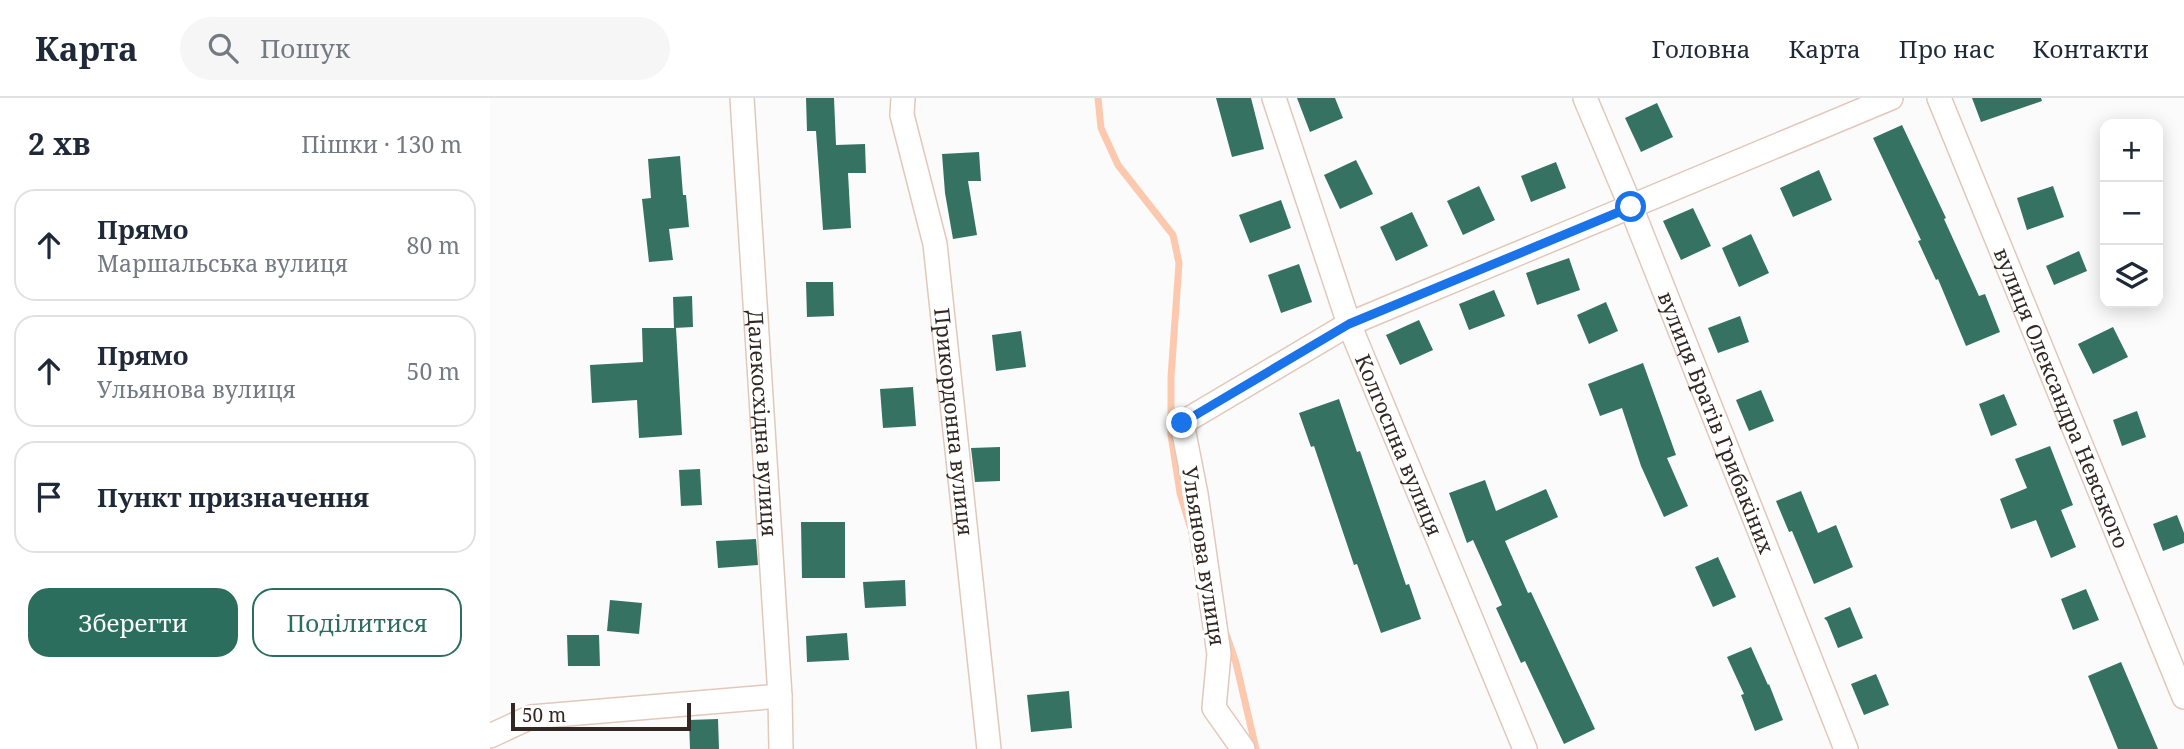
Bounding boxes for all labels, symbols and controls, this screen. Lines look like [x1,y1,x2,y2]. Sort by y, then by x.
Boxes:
search box [180,17,670,80]
text: Карта [35,26,138,71]
icon: search [204,29,242,67]
text: Пошук [260,30,350,66]
text: Головна [1651,32,1751,65]
text: Карта [1789,32,1861,65]
text: Про нас [1899,32,1995,65]
text: Контакти [2033,32,2149,65]
map controls [2100,119,2163,308]
button: + [2100,119,2163,182]
text: 2 хв [28,123,90,164]
text: Пішки · 130 m [301,128,462,160]
button: − [2100,182,2163,245]
route start [1615,191,1646,222]
text: Прямо [97,211,188,247]
icon: ahead [30,226,68,264]
text: 80 m [407,229,460,261]
street label: вулиця Олександра Невського [1988,243,2136,552]
button: layers [2100,245,2163,308]
text: Маршальська вулиця [97,247,348,279]
street label: вулиця Братів Грибакіних [1652,287,1781,558]
street label: Прикордонна вулиця [928,306,980,537]
street label: Далекосхідна вулиця [742,309,784,538]
text: Прямо [97,337,188,373]
street label: Колгоспна вулиця [1349,350,1449,540]
icon: ahead [30,352,68,390]
text: 50 m [407,355,460,387]
text: Ульянова вулиця [97,373,296,405]
route end [1166,407,1197,438]
street label: Ульянова вулиця [1176,464,1232,648]
icon: arrive [30,478,68,516]
text: Пункт призначення [97,479,369,515]
button: Зберегти [28,588,238,657]
button: Поділитися [252,588,462,657]
scale bar [511,700,691,732]
text: 50 m [522,702,566,728]

